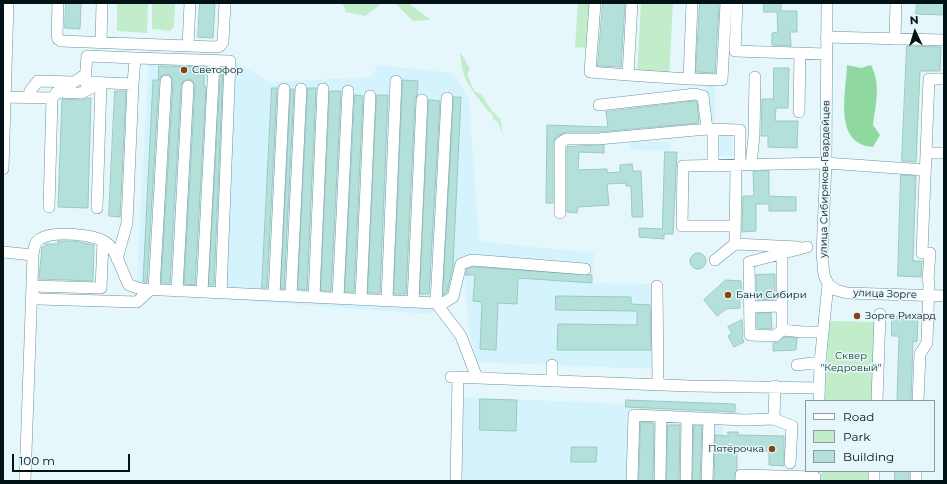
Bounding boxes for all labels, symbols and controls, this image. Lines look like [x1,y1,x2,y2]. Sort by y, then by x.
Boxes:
north arrow [895,12,935,52]
text: N [909,13,919,27]
place label: Светофор [192,64,243,76]
marker: Светофор [179,65,189,75]
street label: улица Сибиряков-Гвардейцев [818,100,832,258]
street label: улица Зорге [853,287,917,301]
place label: Бани Сибири [736,289,807,301]
marker: Бани Сибири [723,290,733,300]
place label: Зорге Рихард [865,310,936,322]
marker: Зорге Рихард [852,311,862,321]
park label: Сквер "Кедровый" [821,350,881,374]
legend [805,400,935,472]
text: Road [843,409,874,424]
text: Park [843,429,870,444]
place label: Пятёрочка [708,443,764,455]
marker: Пятёрочка [767,444,777,454]
scale bar [14,446,132,472]
text: Building [843,449,894,464]
text: 100 m [19,453,55,468]

